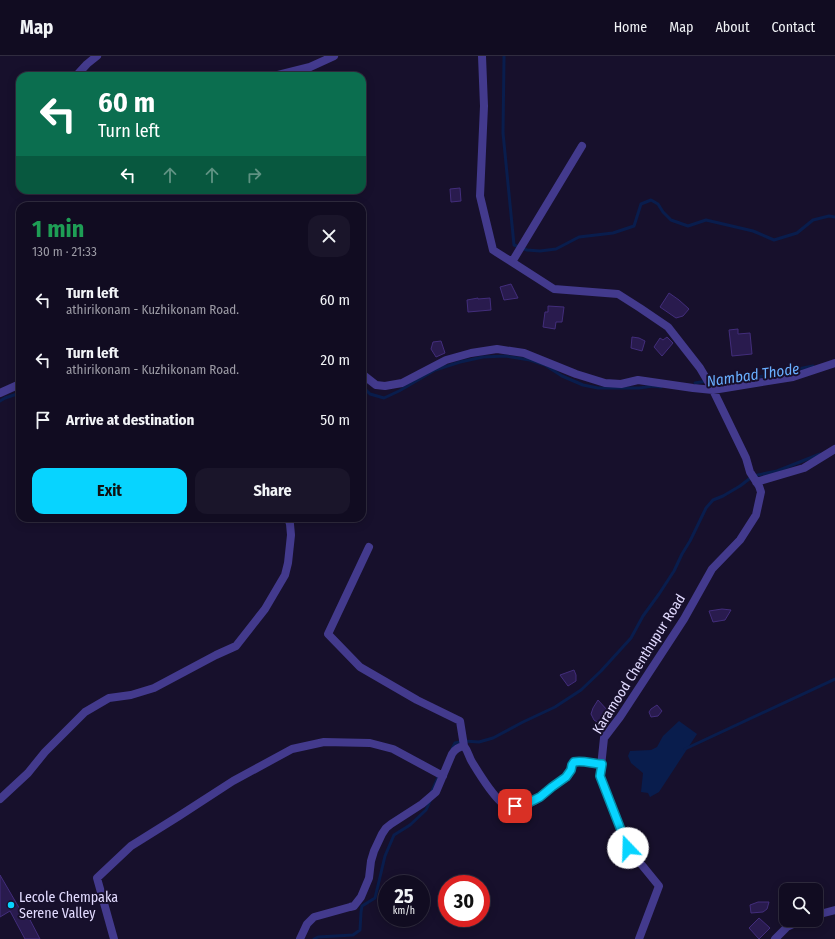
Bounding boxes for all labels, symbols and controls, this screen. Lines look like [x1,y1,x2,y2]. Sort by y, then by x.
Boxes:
text: Map [20,16,53,39]
text: Home [614,19,647,36]
text: Map [669,19,693,36]
text: About [715,19,750,36]
text: Contact [772,19,815,36]
text: 60 m [98,86,155,119]
icon: left [32,88,84,140]
text: Turn left [98,120,160,142]
icon: left [117,164,139,186]
icon: ahead [159,164,181,186]
icon: ahead [201,164,223,186]
icon: right [243,164,265,186]
text: 1 min [32,215,84,243]
button: close [308,215,350,257]
text: 130 m · 21:33 [32,244,97,259]
text: Turn left [66,284,119,302]
icon: left [32,289,54,311]
text: 60 m [320,291,350,309]
text: athirikonam - Kuzhikonam Road. [66,302,239,317]
text: Turn left [66,344,119,362]
icon: left [32,349,54,371]
text: 20 m [321,351,350,369]
water label: Nambad Thode [706,360,800,390]
text: athirikonam - Kuzhikonam Road. [66,362,239,377]
icon: arrive [32,409,54,431]
text: Arrive at destination [66,411,194,429]
text: 50 m [320,411,350,429]
button: Exit [32,468,187,514]
button: Share [195,468,350,514]
street label: Karamood Chenthupur Road [589,591,689,737]
pin [498,789,532,823]
icon: arrive [504,795,526,817]
position arrow [607,827,649,869]
speed limit sign: 30 [438,875,490,927]
map controls [779,883,823,927]
button: search [779,883,823,927]
text: 25 [394,884,414,908]
place label: Lecole Chempaka Serene Valley [19,889,118,922]
marker: Lecole Chempaka Serene Valley [6,900,16,910]
text: km/h [393,905,415,917]

